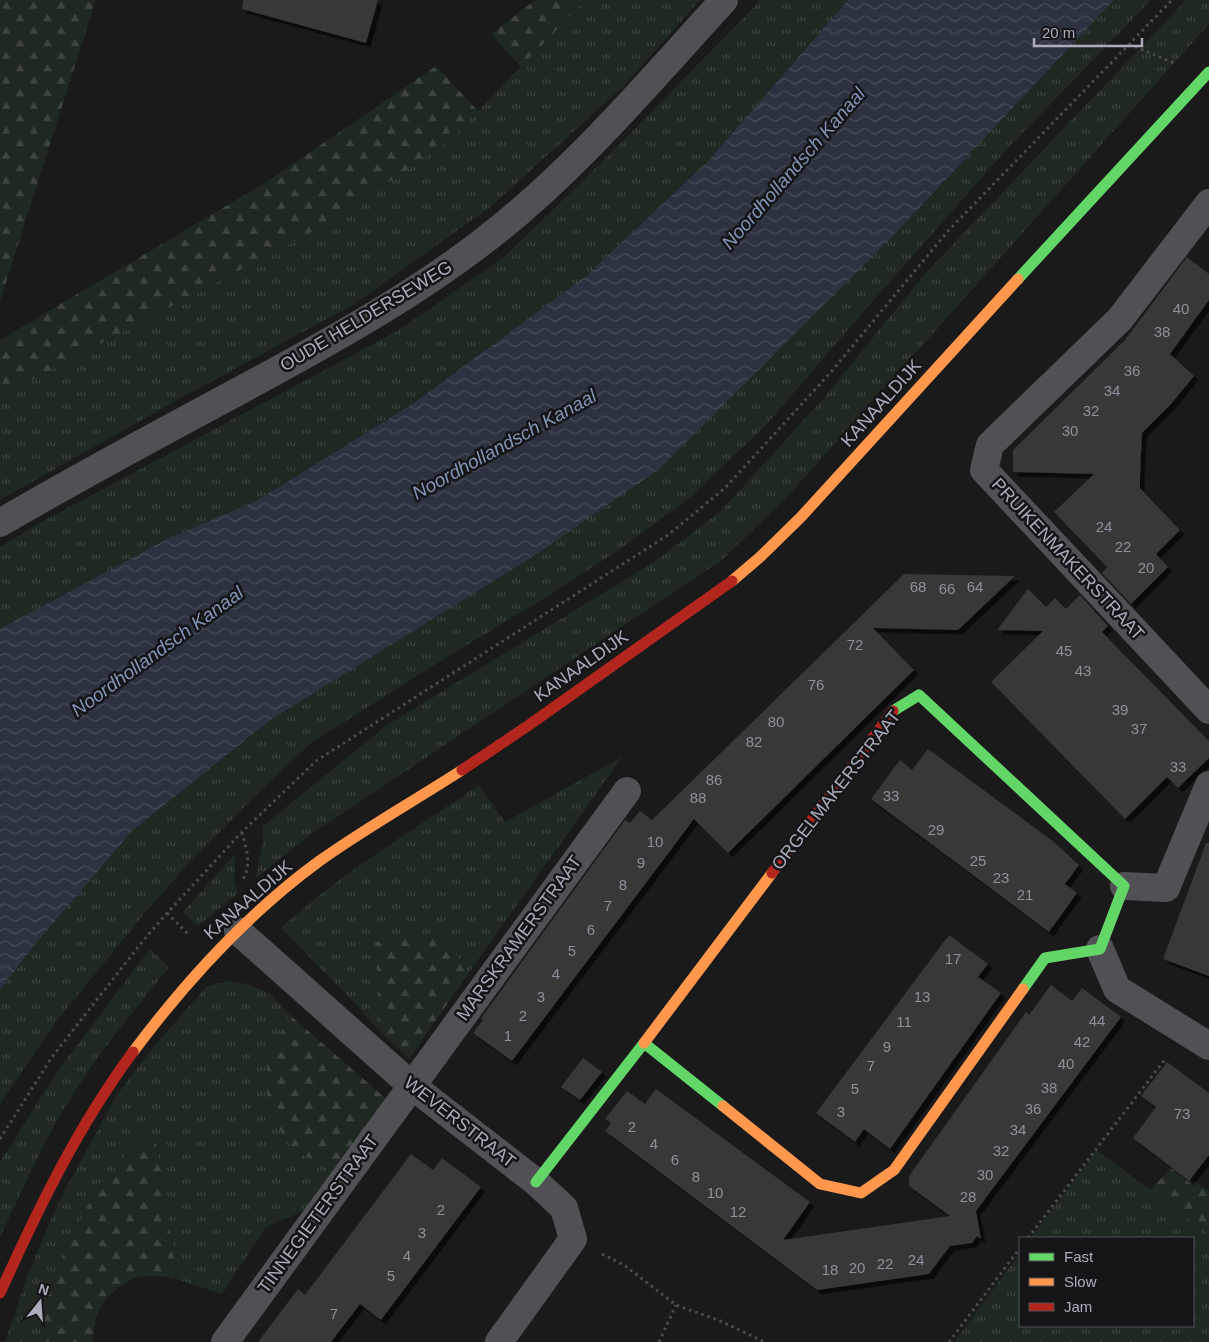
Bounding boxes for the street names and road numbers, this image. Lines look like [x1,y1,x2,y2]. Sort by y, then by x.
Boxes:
street label: OUDE HELDERSEWEG [276,257,456,375]
street label: KANAALDIJK [837,355,925,451]
street label: PRUIKENMAKERSTRAAT [988,474,1148,644]
street label: KANAALDIJK [530,626,632,706]
street label: ORGELMAKERSTRAAT [768,706,904,874]
street label: MARSKRAMERSTRAAT [453,852,585,1024]
street label: KANAALDIJK [200,856,296,944]
street label: WEVERSTRAAT [400,1072,520,1172]
street label: TINNEGIETERSTRAAT [254,1131,382,1297]

